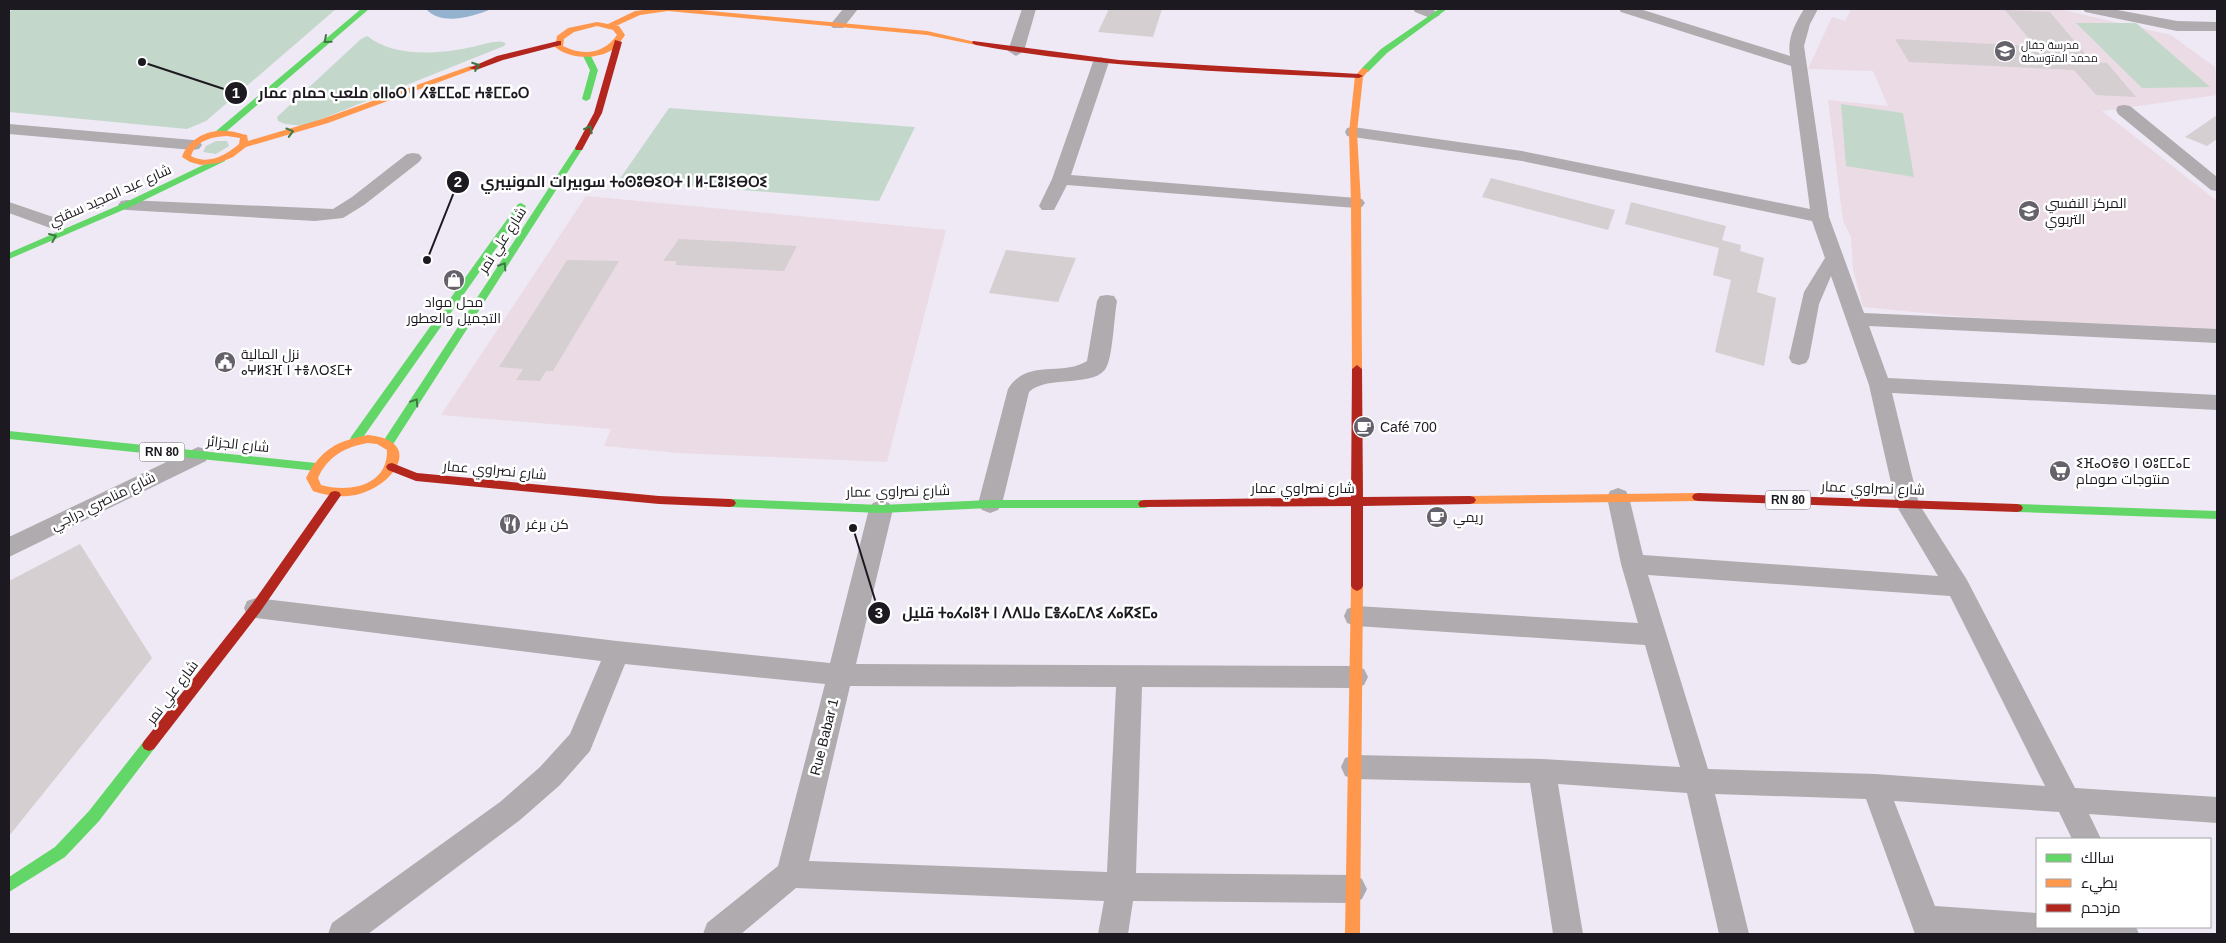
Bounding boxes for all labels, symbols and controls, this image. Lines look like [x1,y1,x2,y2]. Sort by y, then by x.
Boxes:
one-way arrow [324,35,333,44]
school or university icon: مدرسة جفال محمد المتوسطة [1993,39,2017,63]
place label: مدرسة جفال محمد المتوسطة [2021,39,2098,65]
one-way arrow [472,62,480,72]
callout: ملعب حمام عمار ⴰⵏⵏⴰⵔ ⵏ ⵃⴻⵎⵎⴰⵎ ⵄⴻⵎⵎⴰⵔ [224,78,540,108]
text: 1 [232,84,240,101]
text: ملعب حمام عمار ⴰⵏⵏⴰⵔ ⵏ ⵃⴻⵎⵎⴰⵎ ⵄⴻⵎⵎⴰⵔ [258,84,530,103]
one-way arrow [583,125,593,134]
one-way arrow [286,128,294,138]
street label: شارع عبد المجيد سقني [47,161,175,233]
callout: سوبيرات المونيبري ⵜⴰⵙⵓⴱⵉⵔⵜ ⵏ ⵍ-ⵎⵓⵏⵉⴱⵔⵉ [445,167,777,197]
text: 2 [454,173,462,190]
text: سوبيرات المونيبري ⵜⴰⵙⵓⴱⵉⵔⵜ ⵏ ⵍ-ⵎⵓⵏⵉⴱⵔⵉ [481,173,767,194]
place label: المركز النفسي التربوي [2045,195,2127,231]
school or university icon: المركز النفسي التربوي [2017,199,2041,223]
street label: شارع علي نمر [474,204,533,279]
one-way arrow [49,232,57,242]
one-way arrow [497,263,506,272]
shop icon: محل مواد التجميل والعطور [442,268,466,292]
place label: محل مواد التجميل والعطور [406,294,501,326]
place label: نزل المالية ⴰⵖⵍⵉⴼ ⵏ ⵜⴻⴷⵔⵉⵎⵜ [241,346,353,378]
public building icon: نزل المالية ⴰⵖⵍⵉⴼ ⵏ ⵜⴻⴷⵔⵉⵎⵜ [213,350,237,374]
one-way arrow [408,399,418,408]
cafe icon: Café 700 [1352,415,1376,439]
place label: Café 700 [1380,419,1437,435]
street label: شارع الجزائر [205,433,270,456]
road number: RN 80 [140,442,184,462]
place label: ⵉⴼⴰⵔⴻⵙ ⵏ ⵙⵓⵎⵎⴰⵎ منتوجات صومام [2076,455,2191,489]
street label: شارع نصراوي عمار [441,457,547,486]
supermarket icon: ⵉⴼⴰⵔⴻⵙ ⵏ ⵙⵓⵎⵎⴰⵎ منتوجات صومام [2048,459,2072,483]
street label: شارع مناصري دراجي [48,469,160,537]
street label: شارع نصراوي عمار [1820,478,1925,502]
street label: شارع نصراوي عمار [1250,480,1355,500]
street label: شارع نصراوي عمار [845,482,950,504]
road number: RN 80 [1766,490,1810,510]
cafe icon: ريمي [1425,505,1449,529]
place label: ريمي [1453,509,1483,529]
restaurant icon: كن برغر [498,512,522,536]
place label: كن برغر [525,516,569,532]
callout: قليل ⵜⴰⵃⴰⵏⵓⵜ ⵏ ⴷⴷⵡⴰ ⵎⴻⵃⴰⵎⴷⵉ ⵃⴰⴽⵉⵎⴰ [867,598,1167,628]
text: 3 [875,604,883,621]
text: قليل ⵜⴰⵃⴰⵏⵓⵜ ⵏ ⴷⴷⵡⴰ ⵎⴻⵃⴰⵎⴷⵉ ⵃⴰⴽⵉⵎⴰ [902,604,1158,622]
street label: شارع علي نمر [142,657,204,730]
street label: Rue Babar 1 [807,697,841,777]
legend [2036,838,2211,928]
text: سالك [2081,849,2114,866]
text: بطيء [2081,874,2118,895]
text: مزدحم [2081,899,2121,918]

